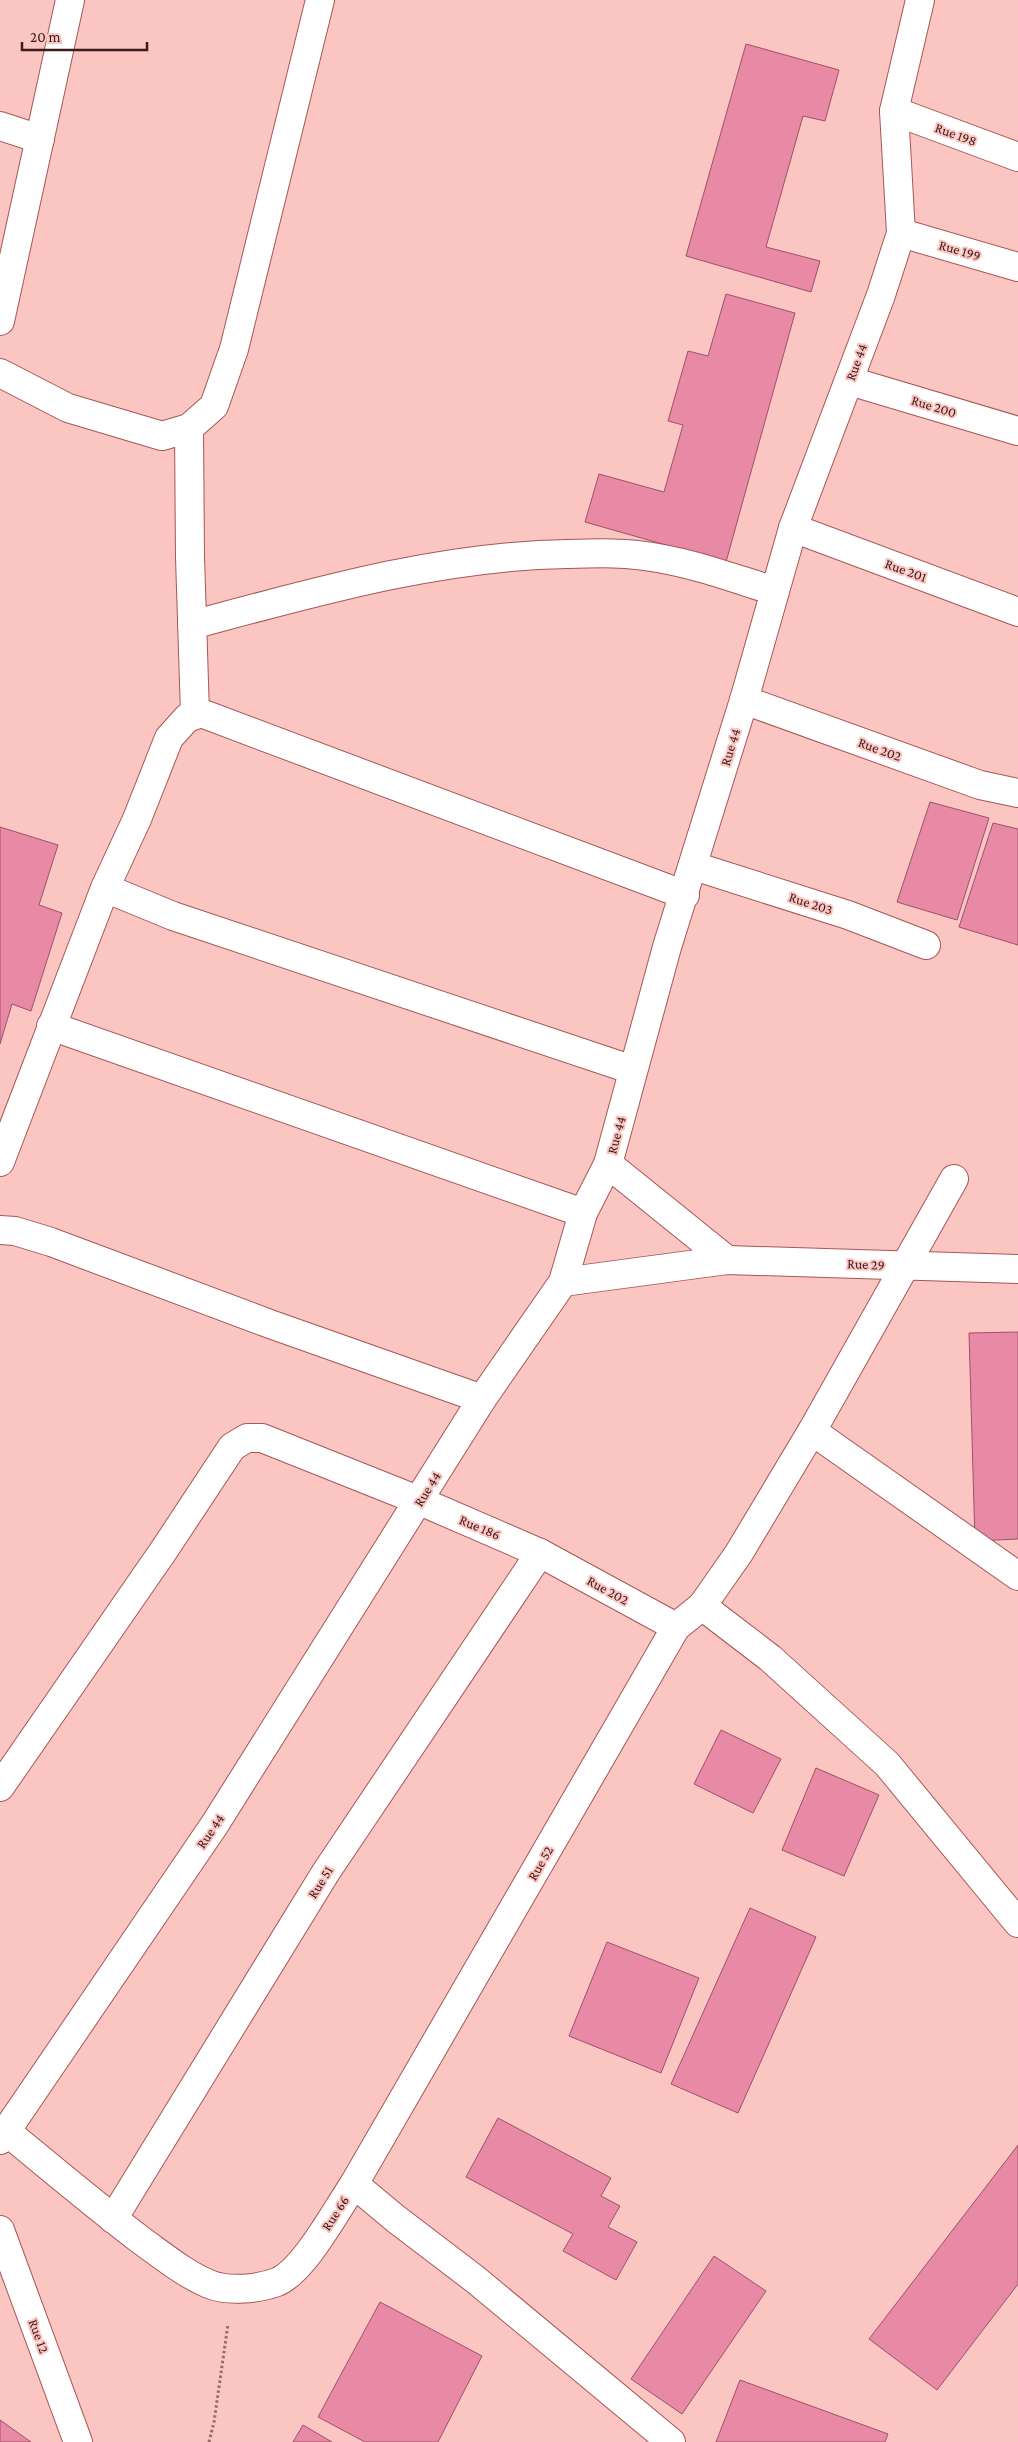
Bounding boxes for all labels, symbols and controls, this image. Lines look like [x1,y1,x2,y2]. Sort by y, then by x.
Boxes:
scale bar [22,20,148,52]
text: 20 m [30,29,61,45]
street label: Rue 198 [933,119,979,149]
street label: Rue 199 [937,236,983,264]
street label: Rue 44 [842,341,870,383]
street label: Rue 200 [910,392,959,420]
street label: Rue 201 [883,555,929,585]
street label: Rue 44 [717,726,743,768]
street label: Rue 202 [856,734,904,764]
street label: Rue 203 [787,888,835,918]
street label: Rue 44 [603,1115,629,1155]
street label: Rue 29 [847,1255,885,1273]
street label: Rue 44 [410,1469,444,1509]
street label: Rue 186 [457,1511,503,1543]
street label: Rue 202 [584,1572,632,1608]
street label: Rue 44 [193,1811,227,1851]
street label: Rue 52 [524,1843,556,1883]
street label: Rue 51 [304,1863,336,1901]
street label: Rue 66 [318,2193,352,2233]
street label: Rue 12 [25,2317,53,2356]

